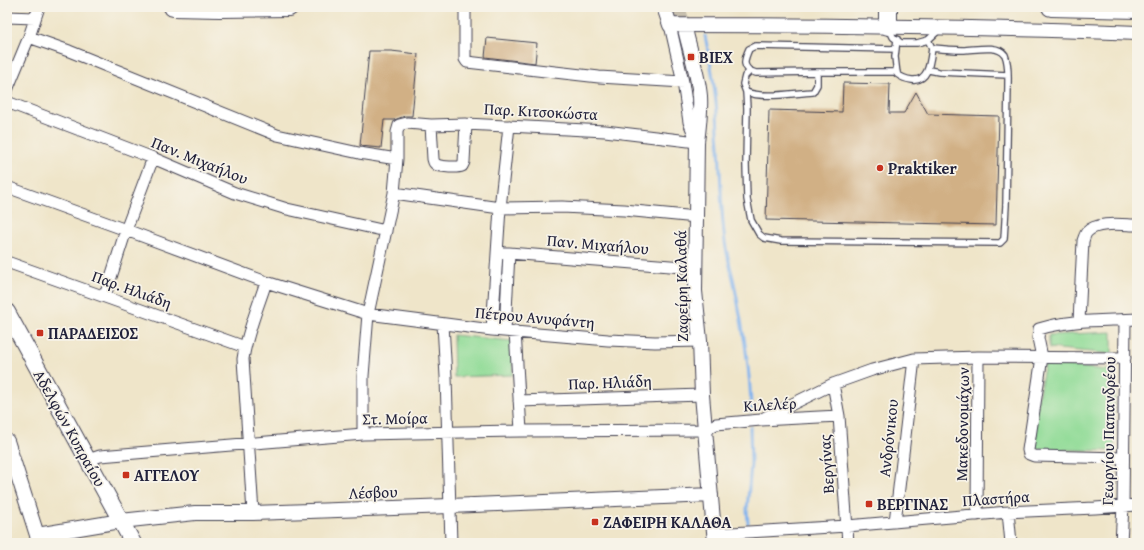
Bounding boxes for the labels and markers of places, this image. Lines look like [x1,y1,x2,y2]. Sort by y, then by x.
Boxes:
place label: ΒΙΕΧ [699,45,733,69]
marker: ΒΙΕΧ [686,52,696,62]
place label: Praktiker [888,156,957,180]
marker: Praktiker [875,163,885,173]
place label: ΠΑΡΑΔΕΙΣΟΣ [48,321,138,345]
marker: ΠΑΡΑΔΕΙΣΟΣ [35,328,45,338]
place label: ΑΓΓΕΛΟΥ [134,463,199,487]
marker: ΑΓΓΕΛΟΥ [121,470,131,480]
place label: ΒΕΡΓΙΝΑΣ [877,492,948,516]
marker: ΒΕΡΓΙΝΑΣ [864,499,874,509]
place label: ΖΑΦΕΙΡΗ ΚΑΛΑΘΑ [603,510,732,534]
marker: ΖΑΦΕΙΡΗ ΚΑΛΑΘΑ [590,517,600,527]

